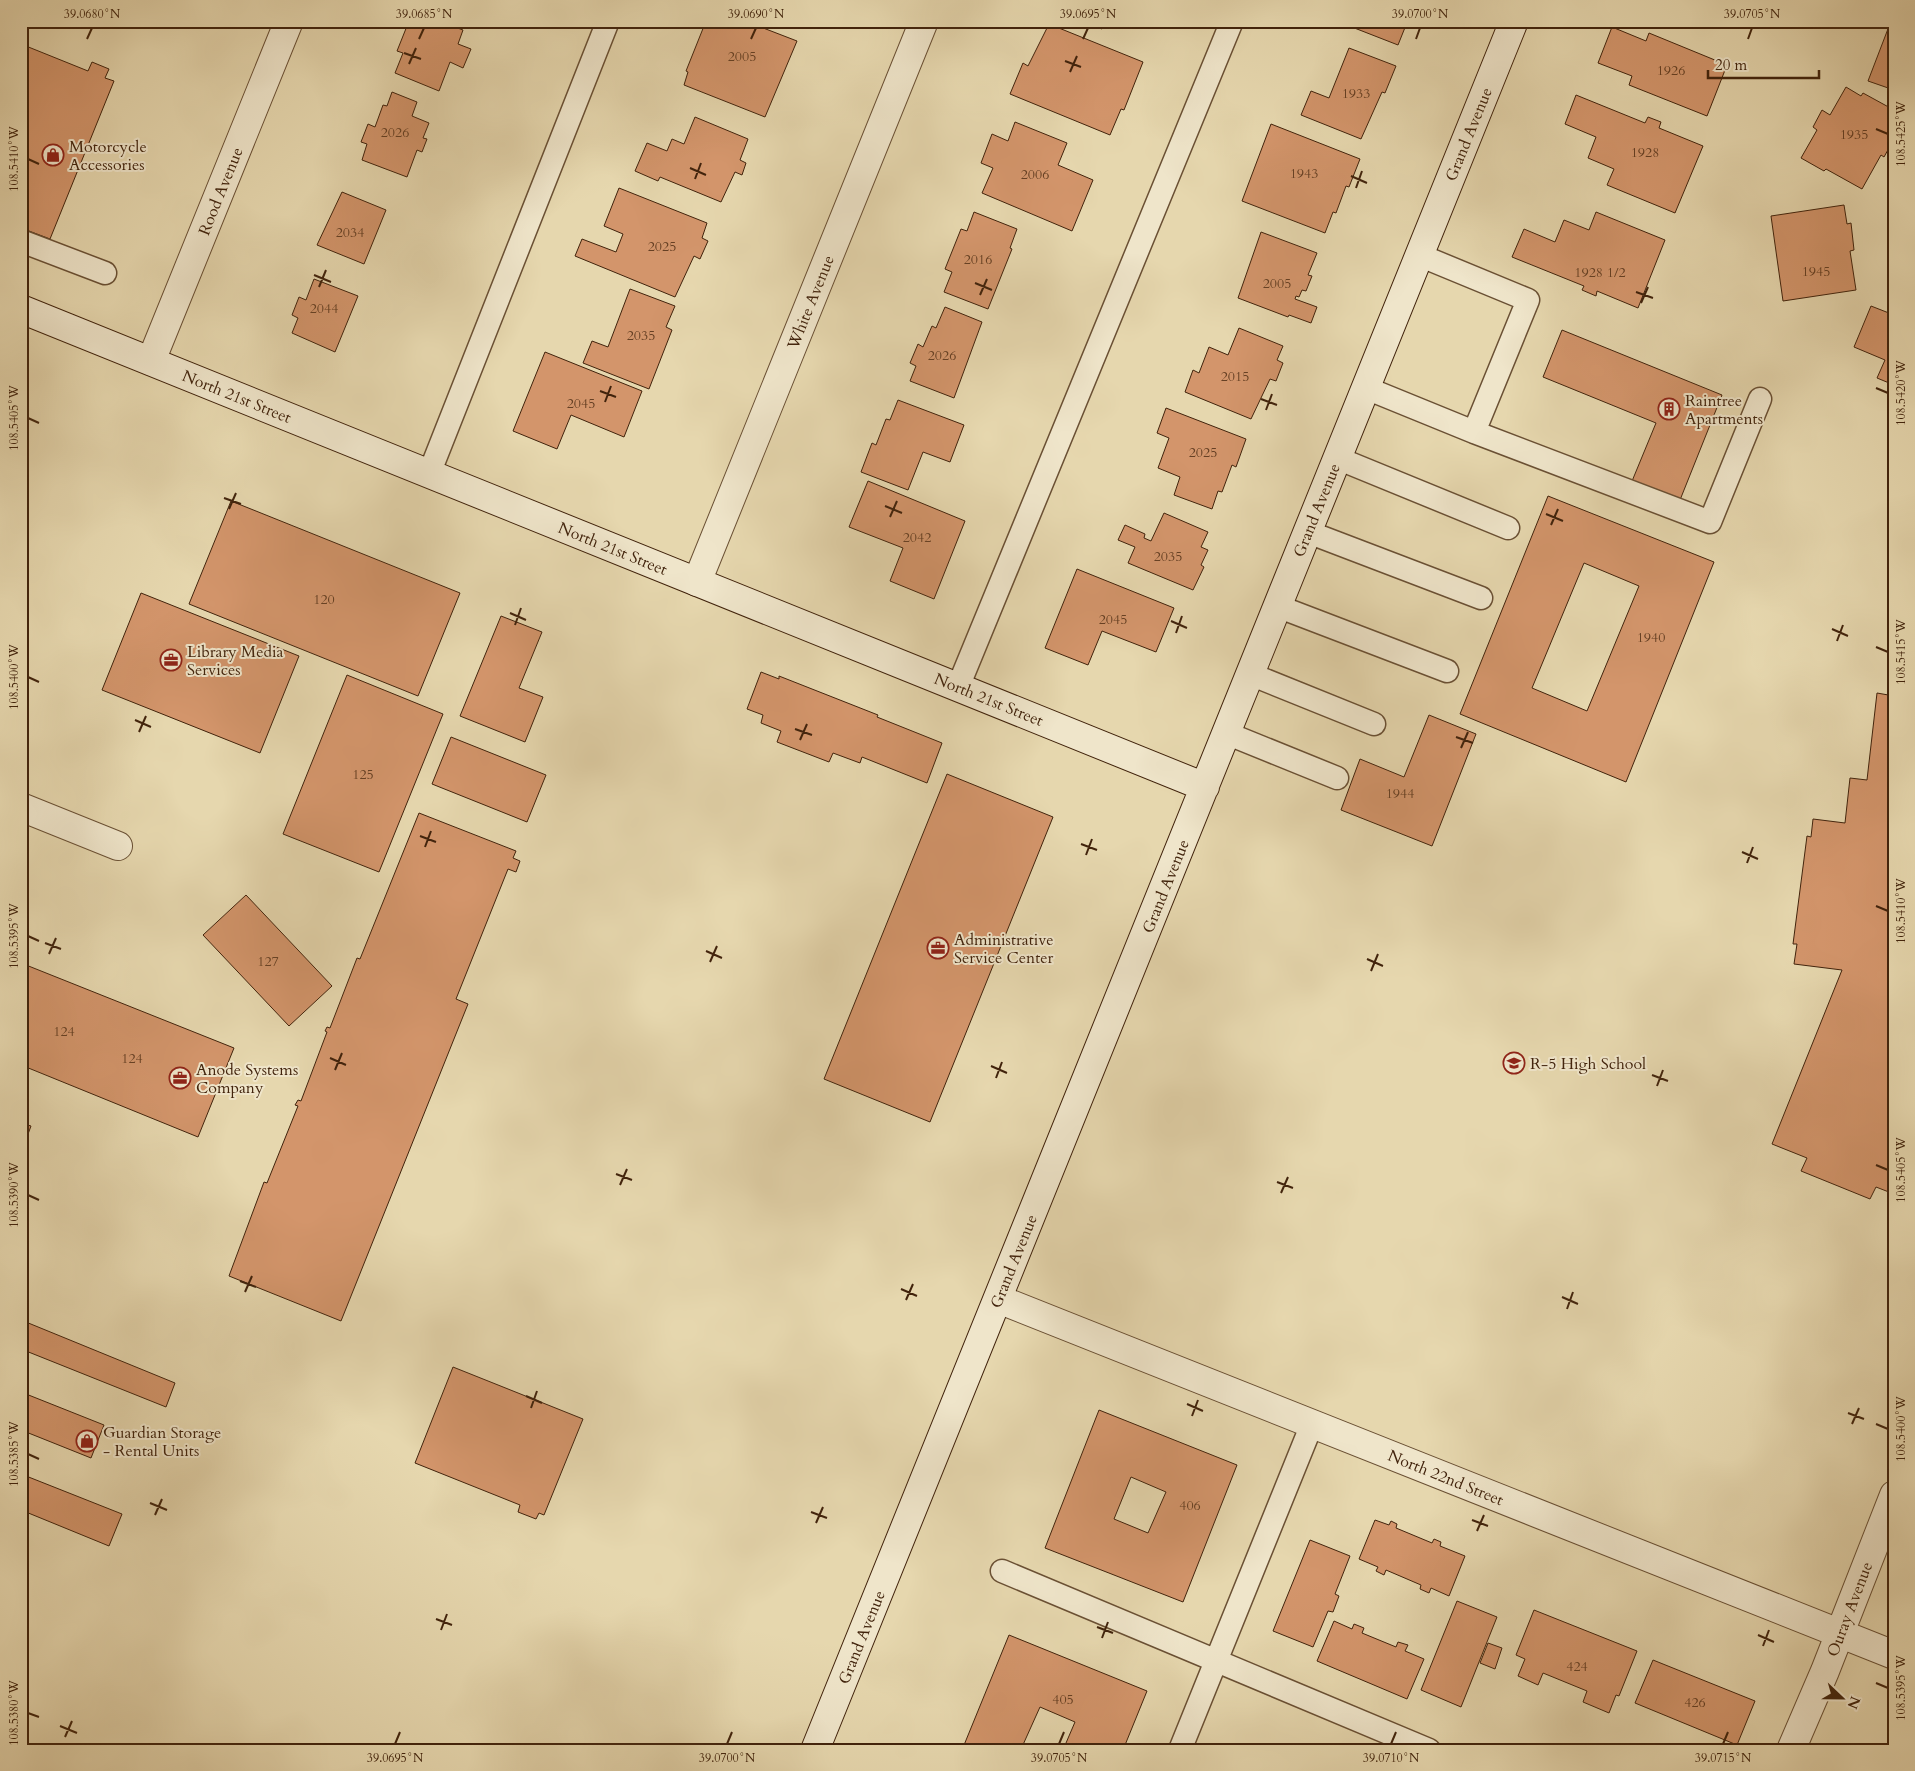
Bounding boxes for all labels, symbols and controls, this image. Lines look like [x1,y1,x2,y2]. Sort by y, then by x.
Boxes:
text: 39.0680°N [64,6,121,22]
text: 39.0685°N [396,6,453,22]
text: 39.0690°N [728,6,785,22]
text: 39.0695°N [1060,6,1117,22]
text: 39.0700°N [1392,6,1449,22]
text: 39.0705°N [1724,6,1781,22]
house number: 2005 [728,47,756,66]
scale bar [1708,48,1819,80]
text: 20 m [1715,55,1747,75]
house number: 1926 [1657,61,1685,80]
house number: 1933 [1342,84,1370,103]
street label: Grand Avenue [1440,84,1498,184]
text: 108.5425°W [1893,101,1909,167]
house number: 2026 [381,123,409,142]
house number: 1935 [1840,125,1868,144]
text: 108.5410°W [6,126,22,192]
place label: Motorcycle Accessories [69,136,147,176]
shop icon: Motorcycle Accessories [41,143,65,167]
house number: 1928 [1631,143,1659,162]
street label: Rood Avenue [193,144,249,239]
house number: 1943 [1290,164,1318,183]
house number: 2006 [1021,165,1049,184]
house number: 2034 [336,223,364,242]
house number: 2025 [648,237,676,256]
house number: 2016 [964,250,992,269]
street label: White Avenue [782,252,840,354]
house number: 1945 [1802,262,1830,281]
house number: 1928 1/2 [1574,263,1626,282]
house number: 2005 [1263,274,1291,293]
house number: 2044 [310,299,338,318]
house number: 2035 [627,326,655,345]
house number: 2026 [928,346,956,365]
text: 108.5420°W [1893,360,1909,426]
street label: North 21st Street [179,365,294,429]
house number: 2015 [1221,367,1249,386]
text: 108.5405°W [6,385,22,451]
place label: Raintree Apartments [1685,390,1763,430]
house number: 2045 [567,394,595,413]
building icon: Raintree Apartments [1657,397,1681,421]
house number: 2025 [1189,443,1217,462]
street label: Grand Avenue [1288,460,1346,560]
street label: North 21st Street [555,517,670,581]
house number: 2042 [903,528,931,547]
house number: 2035 [1154,547,1182,566]
house number: 120 [313,590,335,609]
house number: 2045 [1099,610,1127,629]
text: 108.5415°W [1893,619,1909,685]
house number: 1940 [1637,628,1665,647]
place label: Library Media Services [187,641,283,681]
text: 108.5400°W [6,644,22,710]
office icon: Library Media Services [159,648,183,672]
street label: North 21st Street [931,668,1046,732]
house number: 125 [352,765,374,784]
house number: 1944 [1386,784,1414,803]
street label: Grand Avenue [1137,836,1195,936]
text: 108.5410°W [1893,878,1909,944]
text: 108.5395°W [6,903,22,969]
place label: Administrative Service Center [954,929,1054,969]
office icon: Administrative Service Center [926,936,950,960]
house number: 127 [257,952,279,971]
house number: 124 [53,1022,75,1041]
house number: 124 [121,1049,143,1068]
school or university icon: R-5 High School [1502,1051,1526,1075]
place label: R-5 High School [1530,1053,1646,1075]
place label: Anode Systems Company [196,1059,298,1099]
office icon: Anode Systems Company [168,1066,192,1090]
text: 108.5405°W [1893,1137,1909,1203]
text: 108.5390°W [6,1162,22,1228]
street label: Grand Avenue [985,1211,1043,1311]
text: 108.5400°W [1893,1396,1909,1462]
text: 108.5385°W [6,1421,22,1487]
place label: Guardian Storage - Rental Units [103,1422,221,1462]
shop icon: Guardian Storage - Rental Units [75,1429,99,1453]
street label: North 22nd Street [1384,1445,1507,1511]
house number: 406 [1179,1496,1201,1515]
street label: Ouray Avenue [1822,1559,1878,1660]
street label: Grand Avenue [833,1587,891,1687]
text: 108.5395°W [1893,1655,1909,1721]
house number: 424 [1566,1657,1588,1676]
north arrow [1818,1674,1868,1724]
text: 108.5380°W [6,1680,22,1746]
house number: 405 [1052,1690,1074,1709]
house number: 426 [1684,1693,1706,1712]
text: N [1843,1693,1865,1712]
text: 39.0695°N [367,1750,424,1766]
text: 39.0700°N [699,1750,756,1766]
text: 39.0705°N [1031,1750,1088,1766]
text: 39.0710°N [1363,1750,1420,1766]
text: 39.0715°N [1695,1750,1752,1766]

